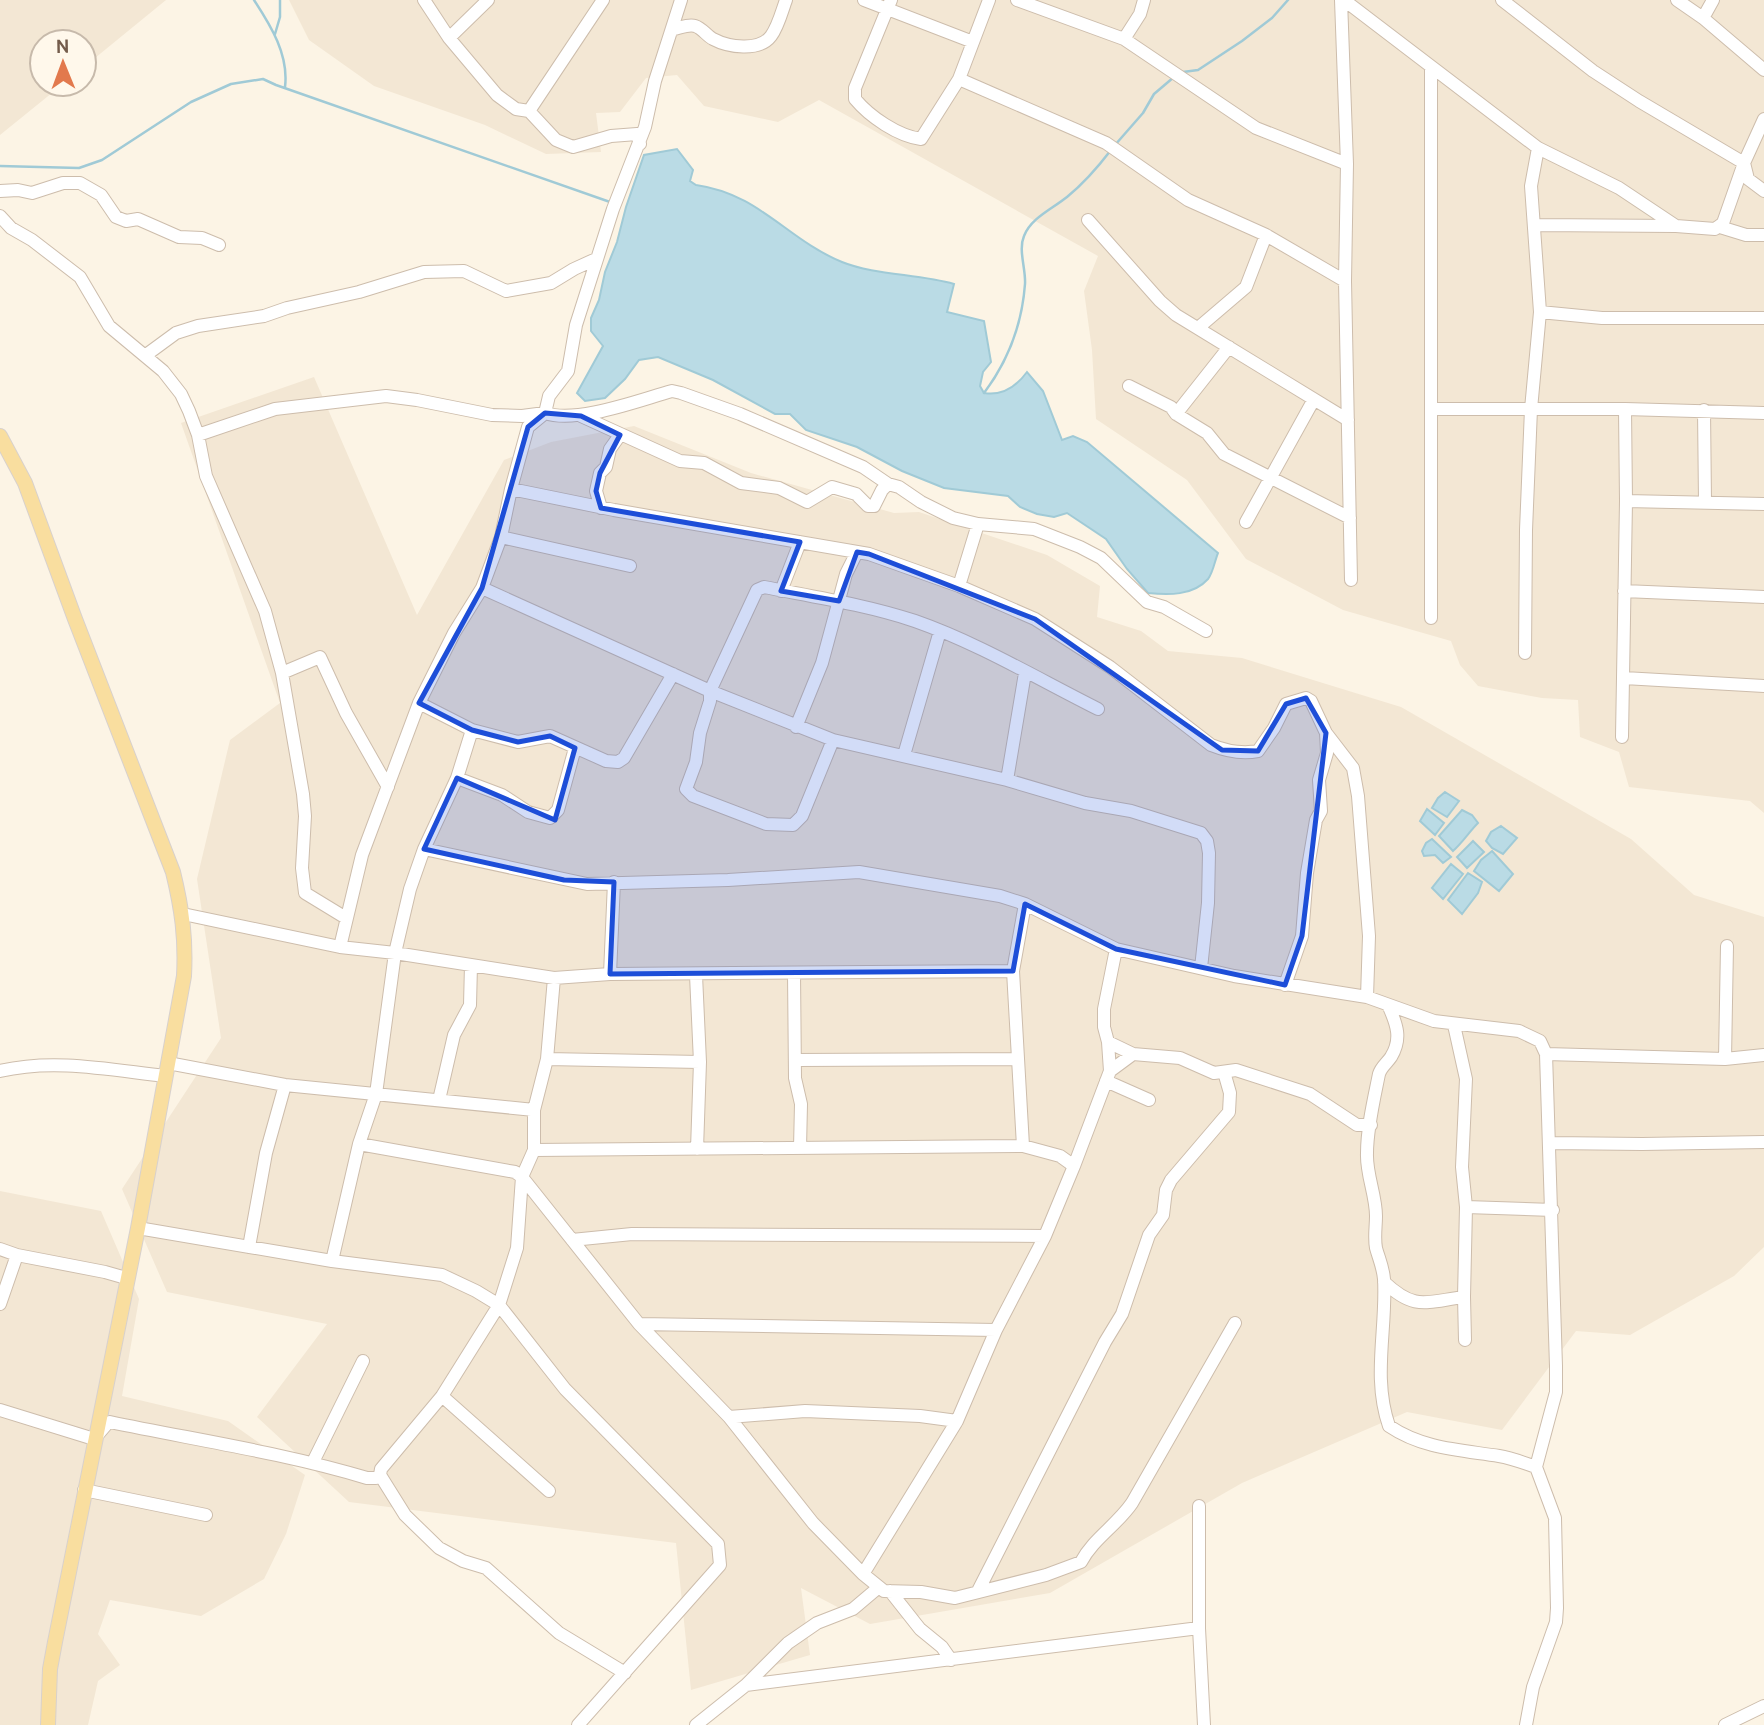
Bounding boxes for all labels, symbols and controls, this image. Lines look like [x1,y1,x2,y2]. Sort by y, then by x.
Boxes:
north arrow [28,28,98,98]
text: N [56,35,70,58]

